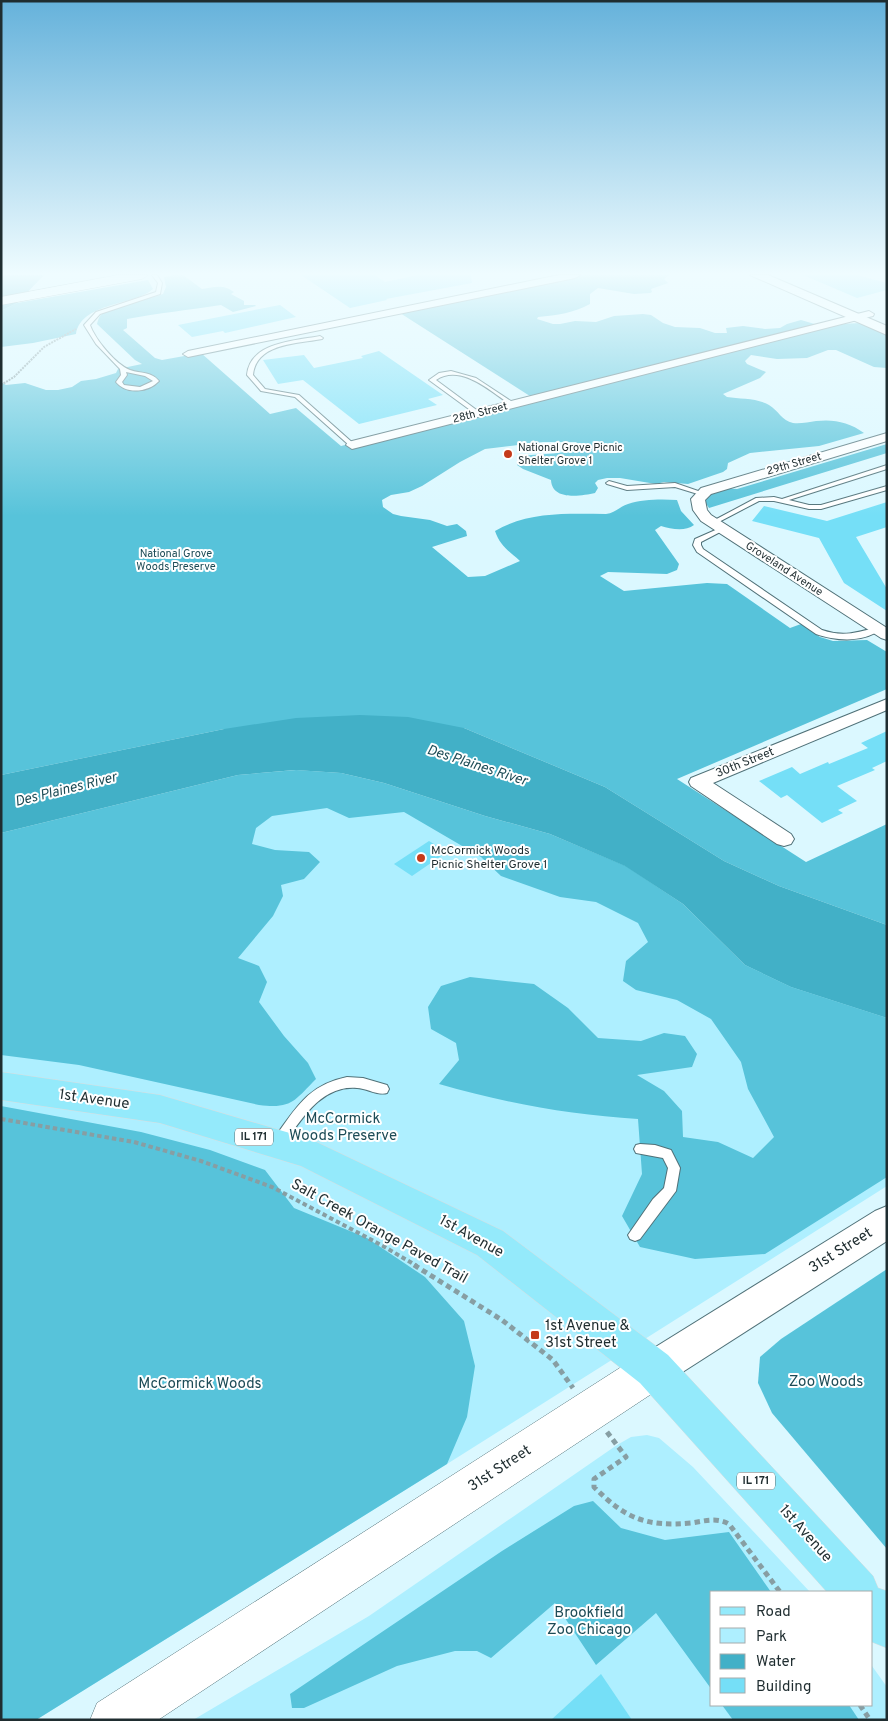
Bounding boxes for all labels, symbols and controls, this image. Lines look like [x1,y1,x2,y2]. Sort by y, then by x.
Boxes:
street label: 28th Street [451,399,509,427]
place label: National Grove Picnic Shelter Grove 1 [518,441,623,468]
marker: National Grove Picnic Shelter Grove 1 [502,448,514,460]
street label: 29th Street [765,450,823,478]
street label: Groveland Avenue [743,539,825,599]
park label: National Grove Woods Preserve [136,547,216,574]
water label: Des Plaines River [425,742,531,791]
street label: 30th Street [713,744,777,782]
water label: Des Plaines River [13,769,120,811]
place label: McCormick Woods Picnic Shelter Grove 1 [431,843,548,873]
marker: McCormick Woods Picnic Shelter Grove 1 [415,852,427,864]
street label: 1st Avenue [58,1086,130,1114]
park label: McCormick Woods Preserve [289,1110,397,1146]
road number: IL 171 [235,1128,273,1146]
street label: Salt Creek Orange Paved Trail [287,1175,471,1289]
street label: 1st Avenue [435,1211,507,1263]
street label: 31st Street [806,1224,876,1278]
place label: 1st Avenue & 31st Street [545,1317,630,1353]
marker: 1st Avenue & 31st Street [529,1329,541,1341]
park label: Zoo Woods [789,1373,863,1392]
park label: McCormick Woods [138,1375,262,1394]
street label: 31st Street [465,1442,535,1496]
road number: IL 171 [737,1472,775,1490]
street label: 1st Avenue [774,1501,836,1567]
legend [710,1591,873,1706]
text: Road [756,1603,791,1622]
park label: Brookfield Zoo Chicago [547,1604,631,1640]
text: Park [756,1628,787,1647]
text: Water [756,1653,796,1672]
text: Building [756,1678,811,1697]

